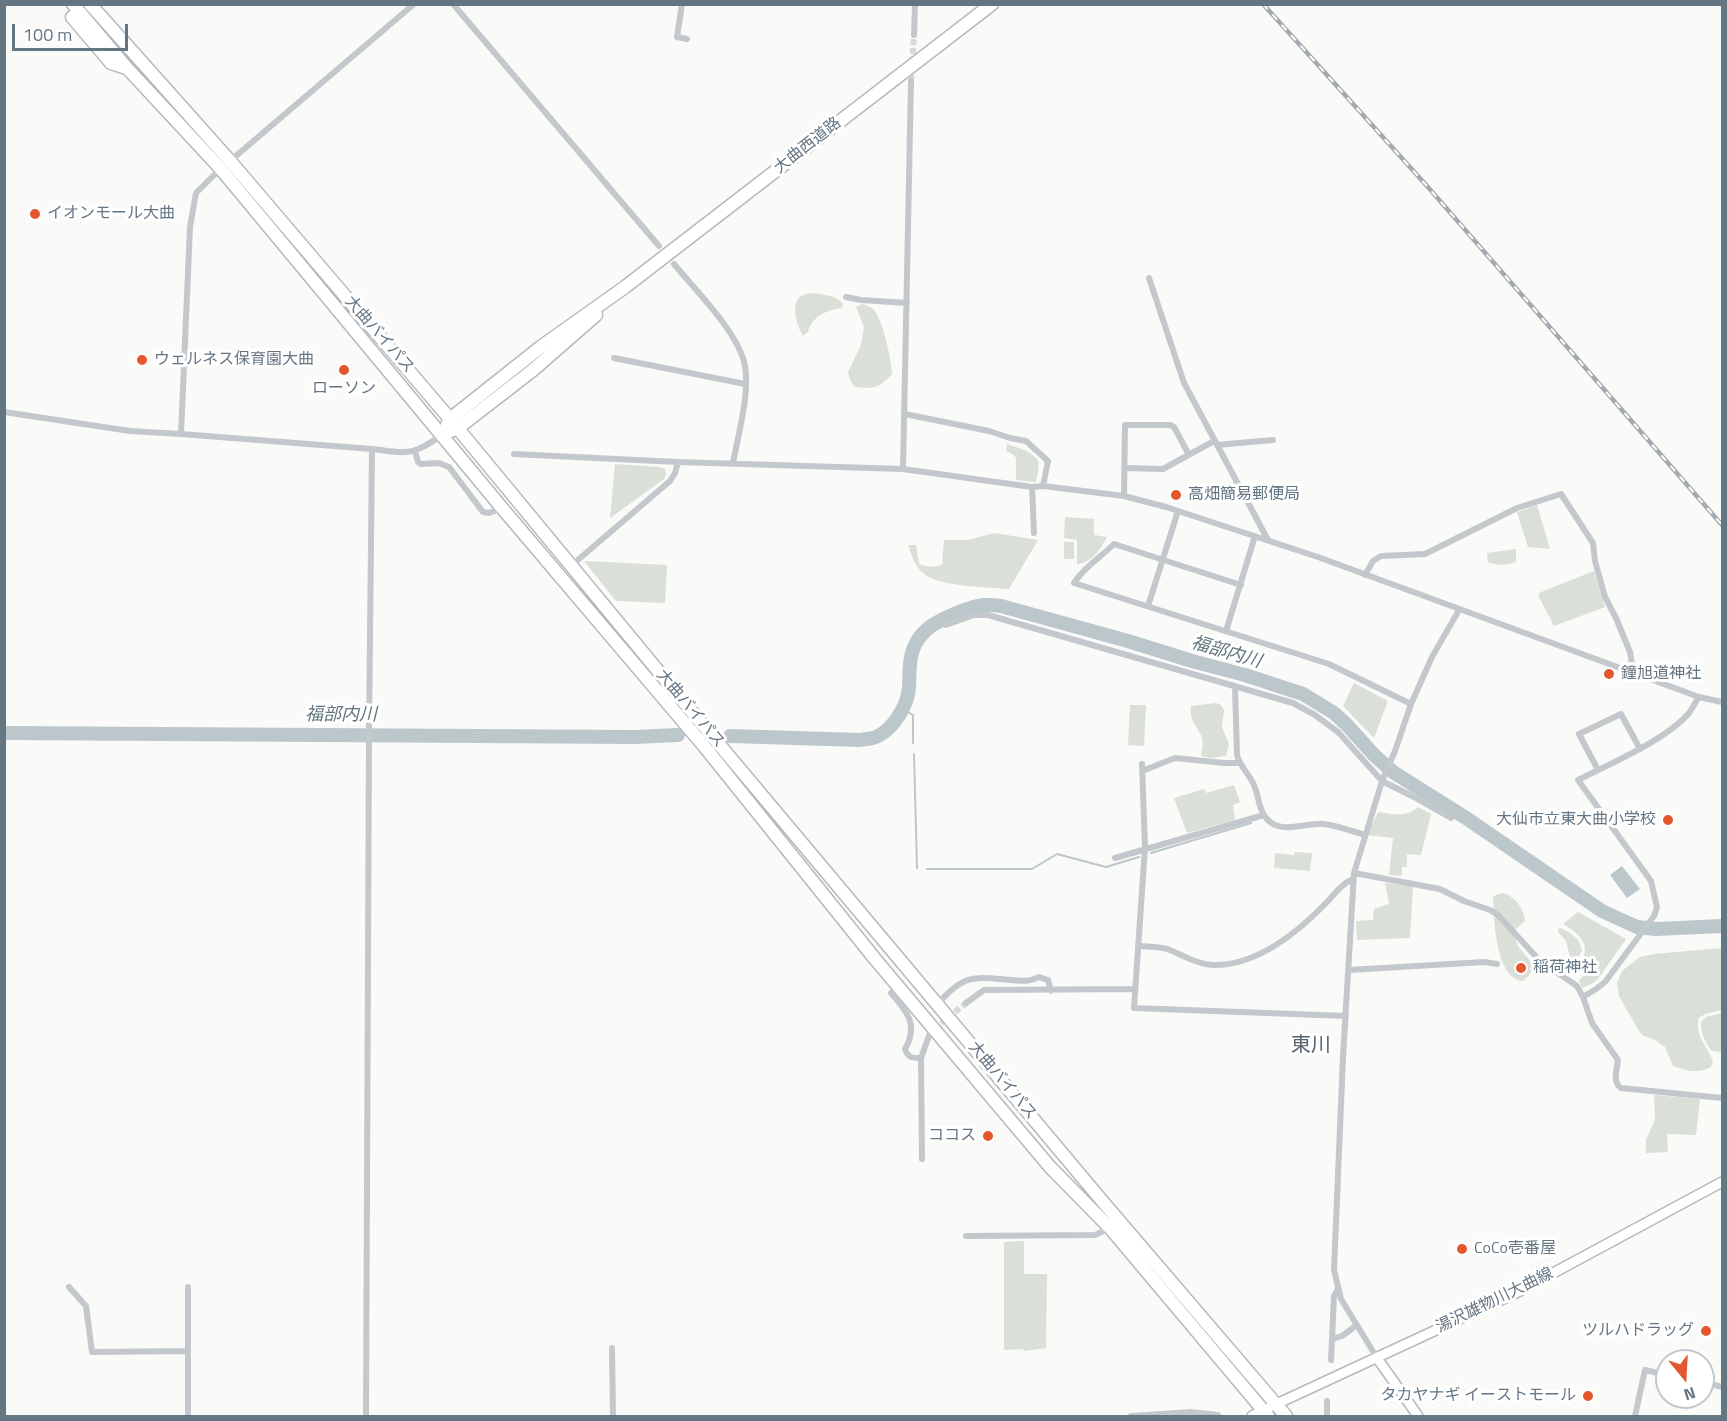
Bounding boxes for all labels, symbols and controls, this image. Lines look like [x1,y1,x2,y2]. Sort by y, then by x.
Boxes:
scale bar [15,12,130,50]
text: 100 m [23,21,72,48]
street label: 大曲西道路 [771,114,845,178]
place label: イオンモール大曲 [47,204,175,224]
marker: イオンモール大曲 [28,207,42,221]
street label: 大曲バイパス [340,292,418,378]
place label: ウェルネス保育園大曲 [154,350,314,370]
marker: ウェルネス保育園大曲 [135,353,149,367]
marker: ローソン [337,363,351,377]
place label: ローソン [312,379,376,399]
place label: 高畑簡易郵便局 [1188,485,1300,505]
marker: 高畑簡易郵便局 [1169,488,1183,502]
water label: 福部内川 [1188,633,1264,673]
place label: 鐘旭道神社 [1621,664,1701,684]
street label: 大曲バイパス [652,666,728,752]
marker: 鐘旭道神社 [1602,667,1616,681]
water label: 福部内川 [305,705,377,727]
place label: 大仙市立東大曲小学校 [1496,810,1656,830]
marker: 大仙市立東大曲小学校 [1661,813,1675,827]
place label: 稲荷神社 [1533,958,1597,978]
marker: 稲荷神社 [1514,961,1528,975]
district label: 東川 [1291,1034,1331,1058]
street label: 大曲バイパス [964,1038,1040,1124]
place label: ココス [928,1126,976,1146]
marker: ココス [981,1129,995,1143]
place label: CoCo壱番屋 [1474,1239,1556,1259]
marker: CoCo壱番屋 [1455,1242,1469,1256]
street label: 湯沢雄物川大曲線 [1433,1264,1557,1338]
place label: ツルハドラッグ [1582,1321,1694,1341]
marker: ツルハドラッグ [1699,1324,1713,1338]
north arrow [1655,1349,1715,1409]
text: N [1681,1381,1699,1407]
place label: タカヤナギ イーストモール [1380,1386,1576,1406]
marker: タカヤナギ イーストモール [1581,1389,1595,1403]

